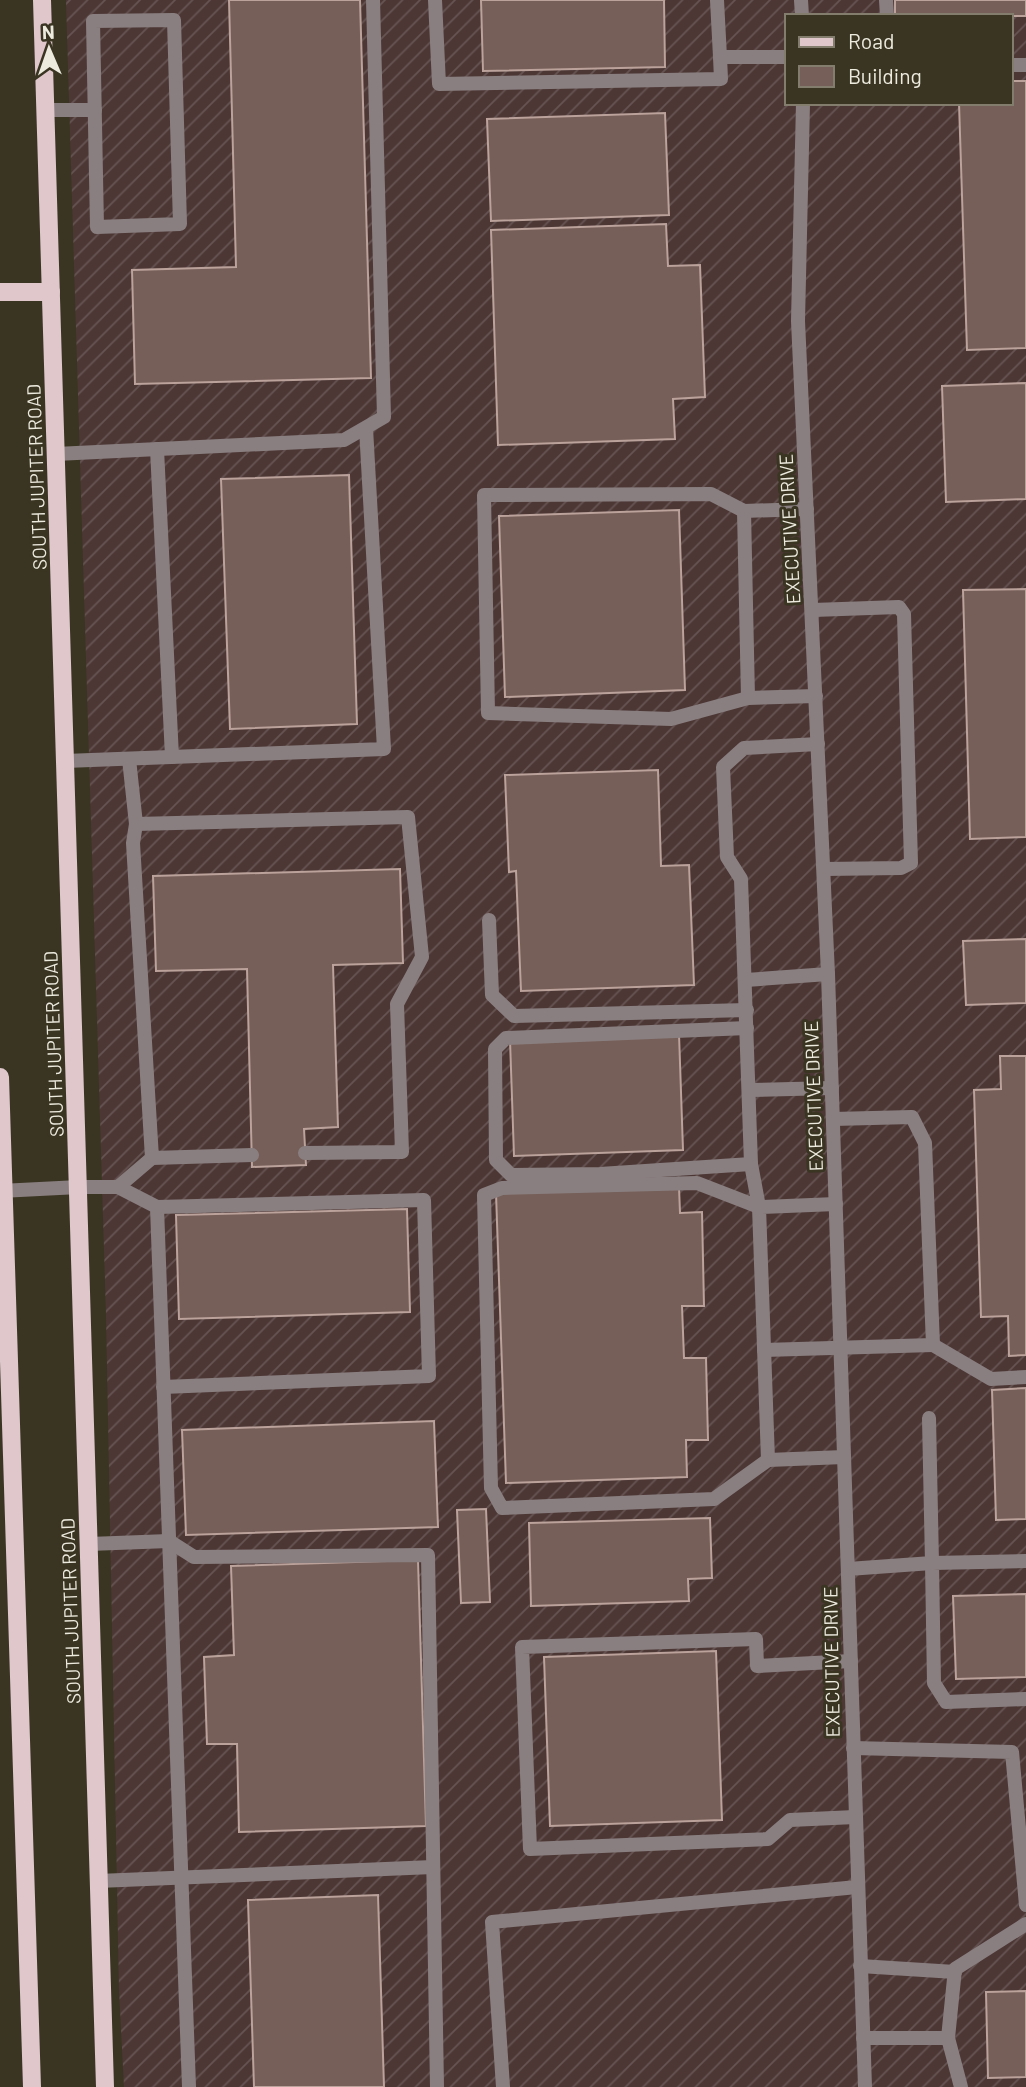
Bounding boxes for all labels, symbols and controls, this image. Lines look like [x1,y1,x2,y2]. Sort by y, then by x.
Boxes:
north arrow [14,14,84,84]
legend [785,14,1012,105]
text: N [42,20,55,43]
text: Road [848,28,894,53]
text: Building [848,63,922,88]
street label: SOUTH JUPITER ROAD [21,384,51,570]
street label: EXECUTIVE DRIVE [774,453,804,605]
street label: SOUTH JUPITER ROAD [38,951,68,1137]
street label: EXECUTIVE DRIVE [799,1020,827,1172]
street label: SOUTH JUPITER ROAD [55,1518,85,1704]
street label: EXECUTIVE DRIVE [818,1587,844,1737]

